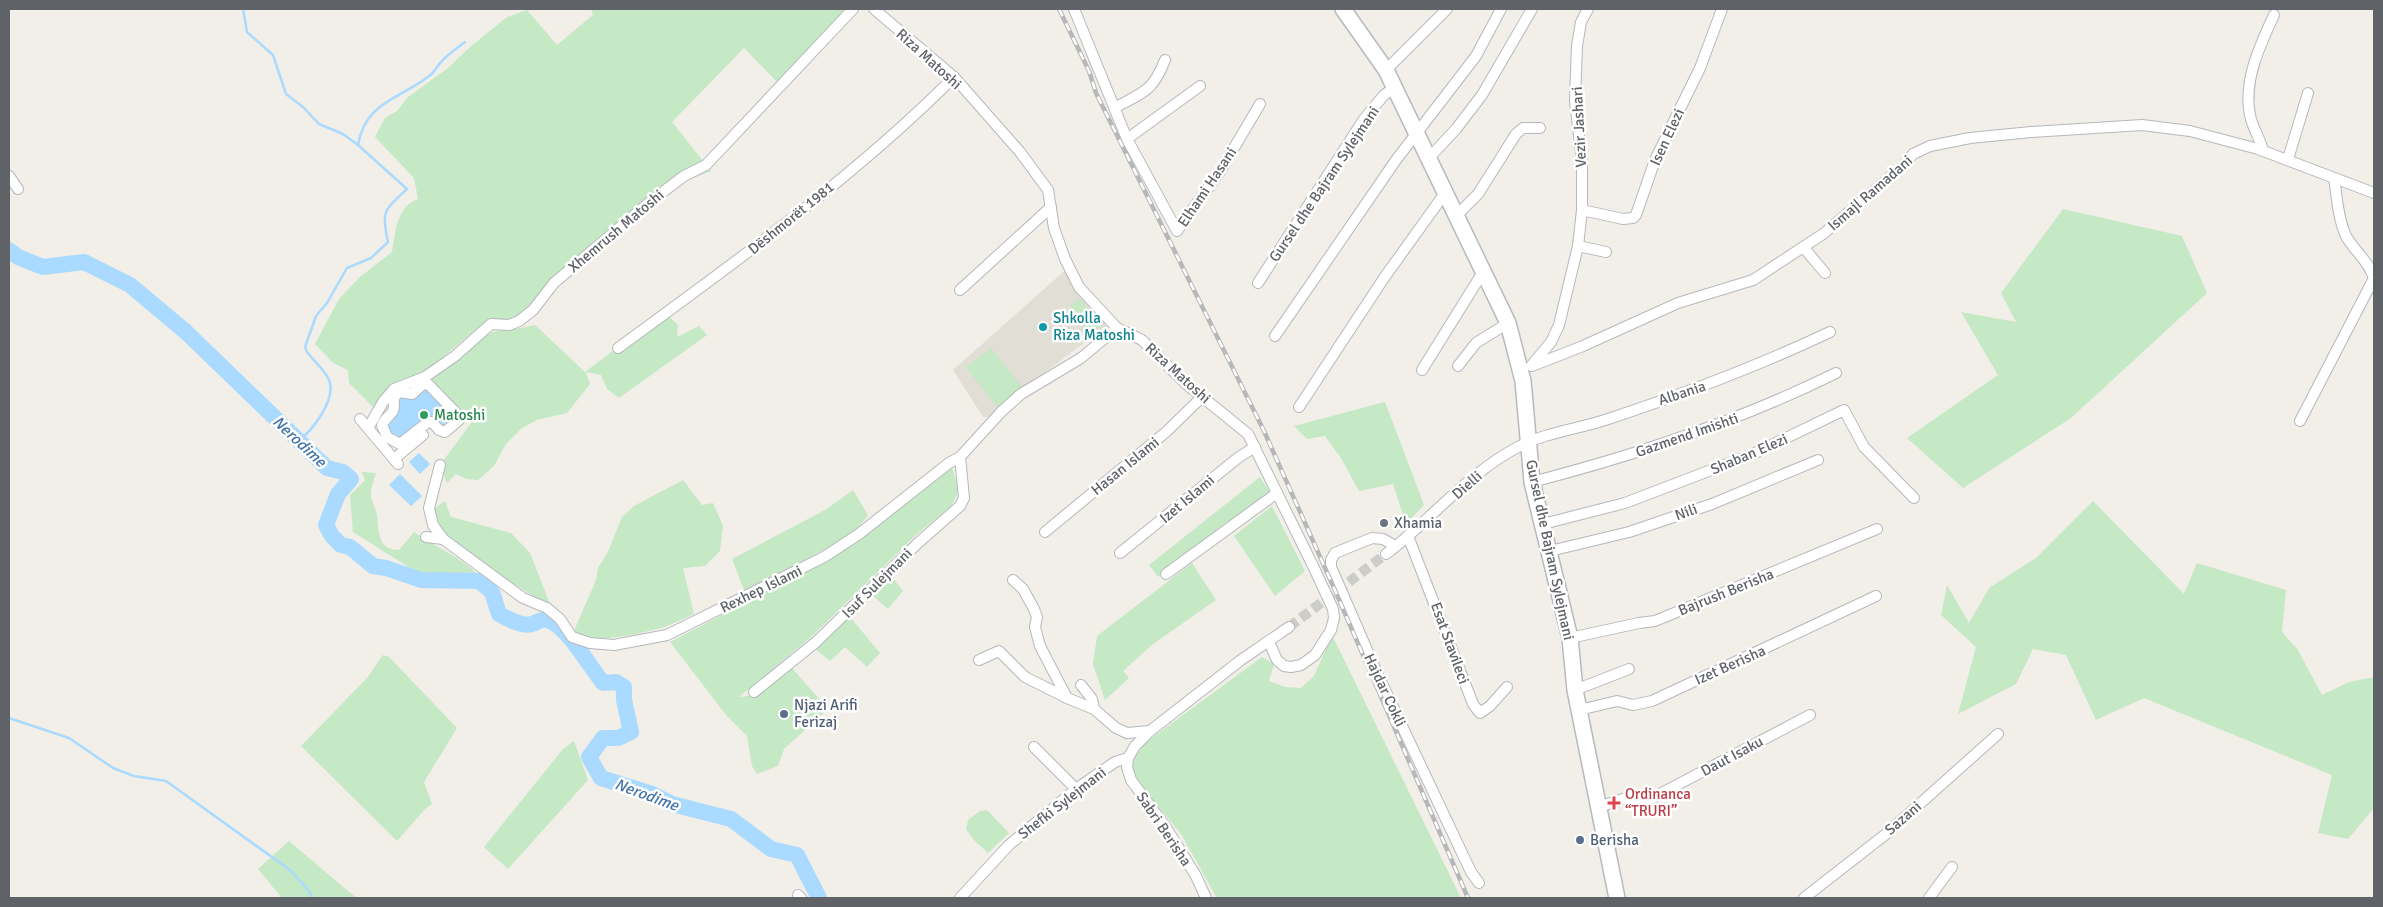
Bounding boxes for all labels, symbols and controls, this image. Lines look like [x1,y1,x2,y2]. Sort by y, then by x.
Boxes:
street label: Riza Matoshi [893,25,965,93]
street label: Vezir Jashari [1568,86,1590,168]
street label: Gursel dhe Bajram Sylejmani [1265,103,1383,265]
street label: Isen Elezi [1646,106,1688,168]
street label: Elhami Hasani [1174,144,1240,230]
street label: Ismajl Ramadani [1824,151,1916,235]
street label: Dëshmorët 1981 [744,178,838,258]
street label: Xhemrush Matoshi [564,186,668,276]
place label: Shkolla Riza Matoshi [1053,309,1135,344]
marker: Shkolla Riza Matoshi [1037,321,1049,333]
street label: Riza Matoshi [1142,339,1214,407]
street label: Albania [1656,377,1708,409]
place label: Matoshi [434,406,485,424]
marker: Matoshi [418,409,430,421]
street label: Gazmend Imishti [1633,409,1741,461]
water label: Nerodime [268,412,331,472]
street label: Shaban Elezi [1708,430,1790,478]
street label: Hasan Islami [1087,433,1163,499]
street label: Gursel dhe Bajram Sylejmani [1522,458,1578,642]
street label: Dielli [1448,467,1486,503]
street label: Izet Islami [1156,471,1218,527]
street label: Nili [1672,500,1700,524]
place label: Xhamia [1394,514,1442,532]
marker: Xhamia [1378,517,1390,529]
street label: Isuf Sulejmani [838,544,916,622]
street label: Rexhep Islami [717,561,805,617]
street label: Bajrush Berisha [1676,565,1776,619]
street label: Esat Stavileci [1427,600,1473,686]
street label: Izet Berisha [1692,641,1768,689]
street label: Hajdar Cokli [1360,651,1410,729]
place label: Njazi Arifi Ferizaj [794,696,858,731]
marker: Njazi Arifi Ferizaj [778,708,790,720]
street label: Daut Isaku [1698,732,1766,780]
street label: Shefki Sylejmani [1014,763,1110,843]
water label: Nerodime [612,774,682,816]
place label: Ordinanca “TRURI” [1625,785,1691,820]
street label: Sabri Berisha [1133,788,1195,870]
marker: Ordinanca “TRURI” [1607,796,1621,810]
street label: Sazani [1881,797,1925,839]
place label: Berisha [1590,831,1639,849]
marker: Berisha [1574,834,1586,846]

